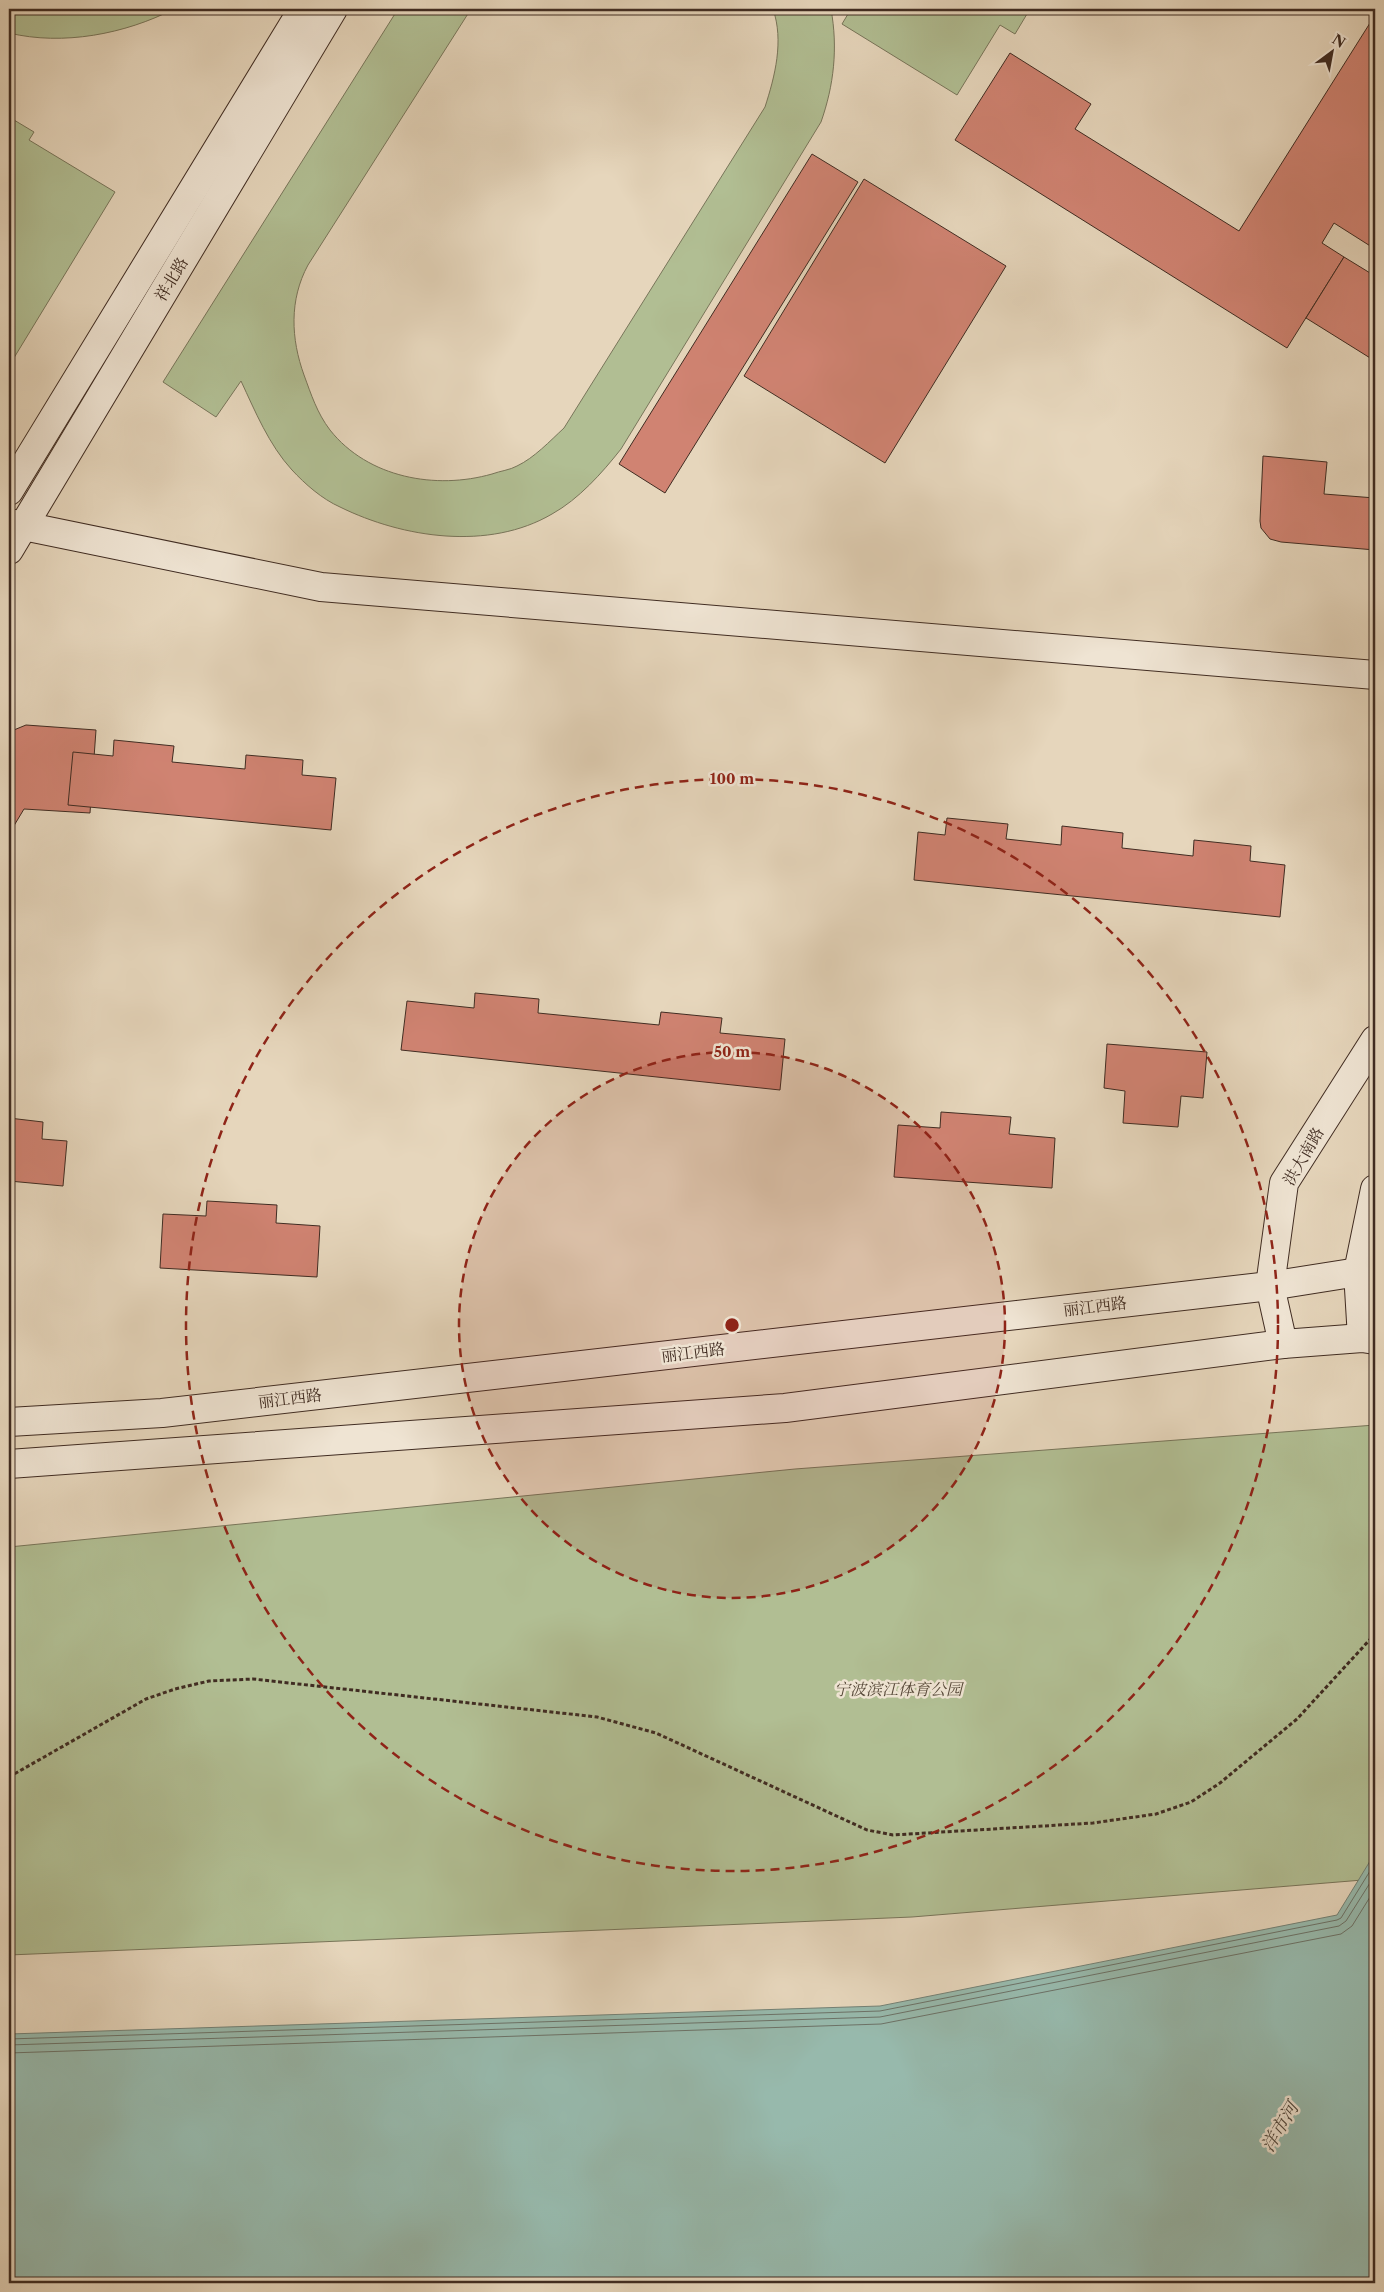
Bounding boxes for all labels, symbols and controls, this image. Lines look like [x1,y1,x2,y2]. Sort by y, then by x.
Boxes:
north arrow [1306,28,1356,78]
text: N [1329,30,1349,52]
street label: 祥北路 [150,253,192,305]
text: 100 m [710,769,754,788]
text: 50 m [714,1042,750,1061]
street label: 洪大南路 [1278,1123,1328,1189]
street label: 丽江西路 [1062,1292,1128,1320]
centre of rings [723,1316,741,1334]
street label: 丽江西路 [660,1338,726,1366]
street label: 丽江西路 [257,1384,323,1412]
park label: 宁波滨江体育公园 [834,1679,965,1699]
water label: 洋市河 [1257,2096,1305,2156]

